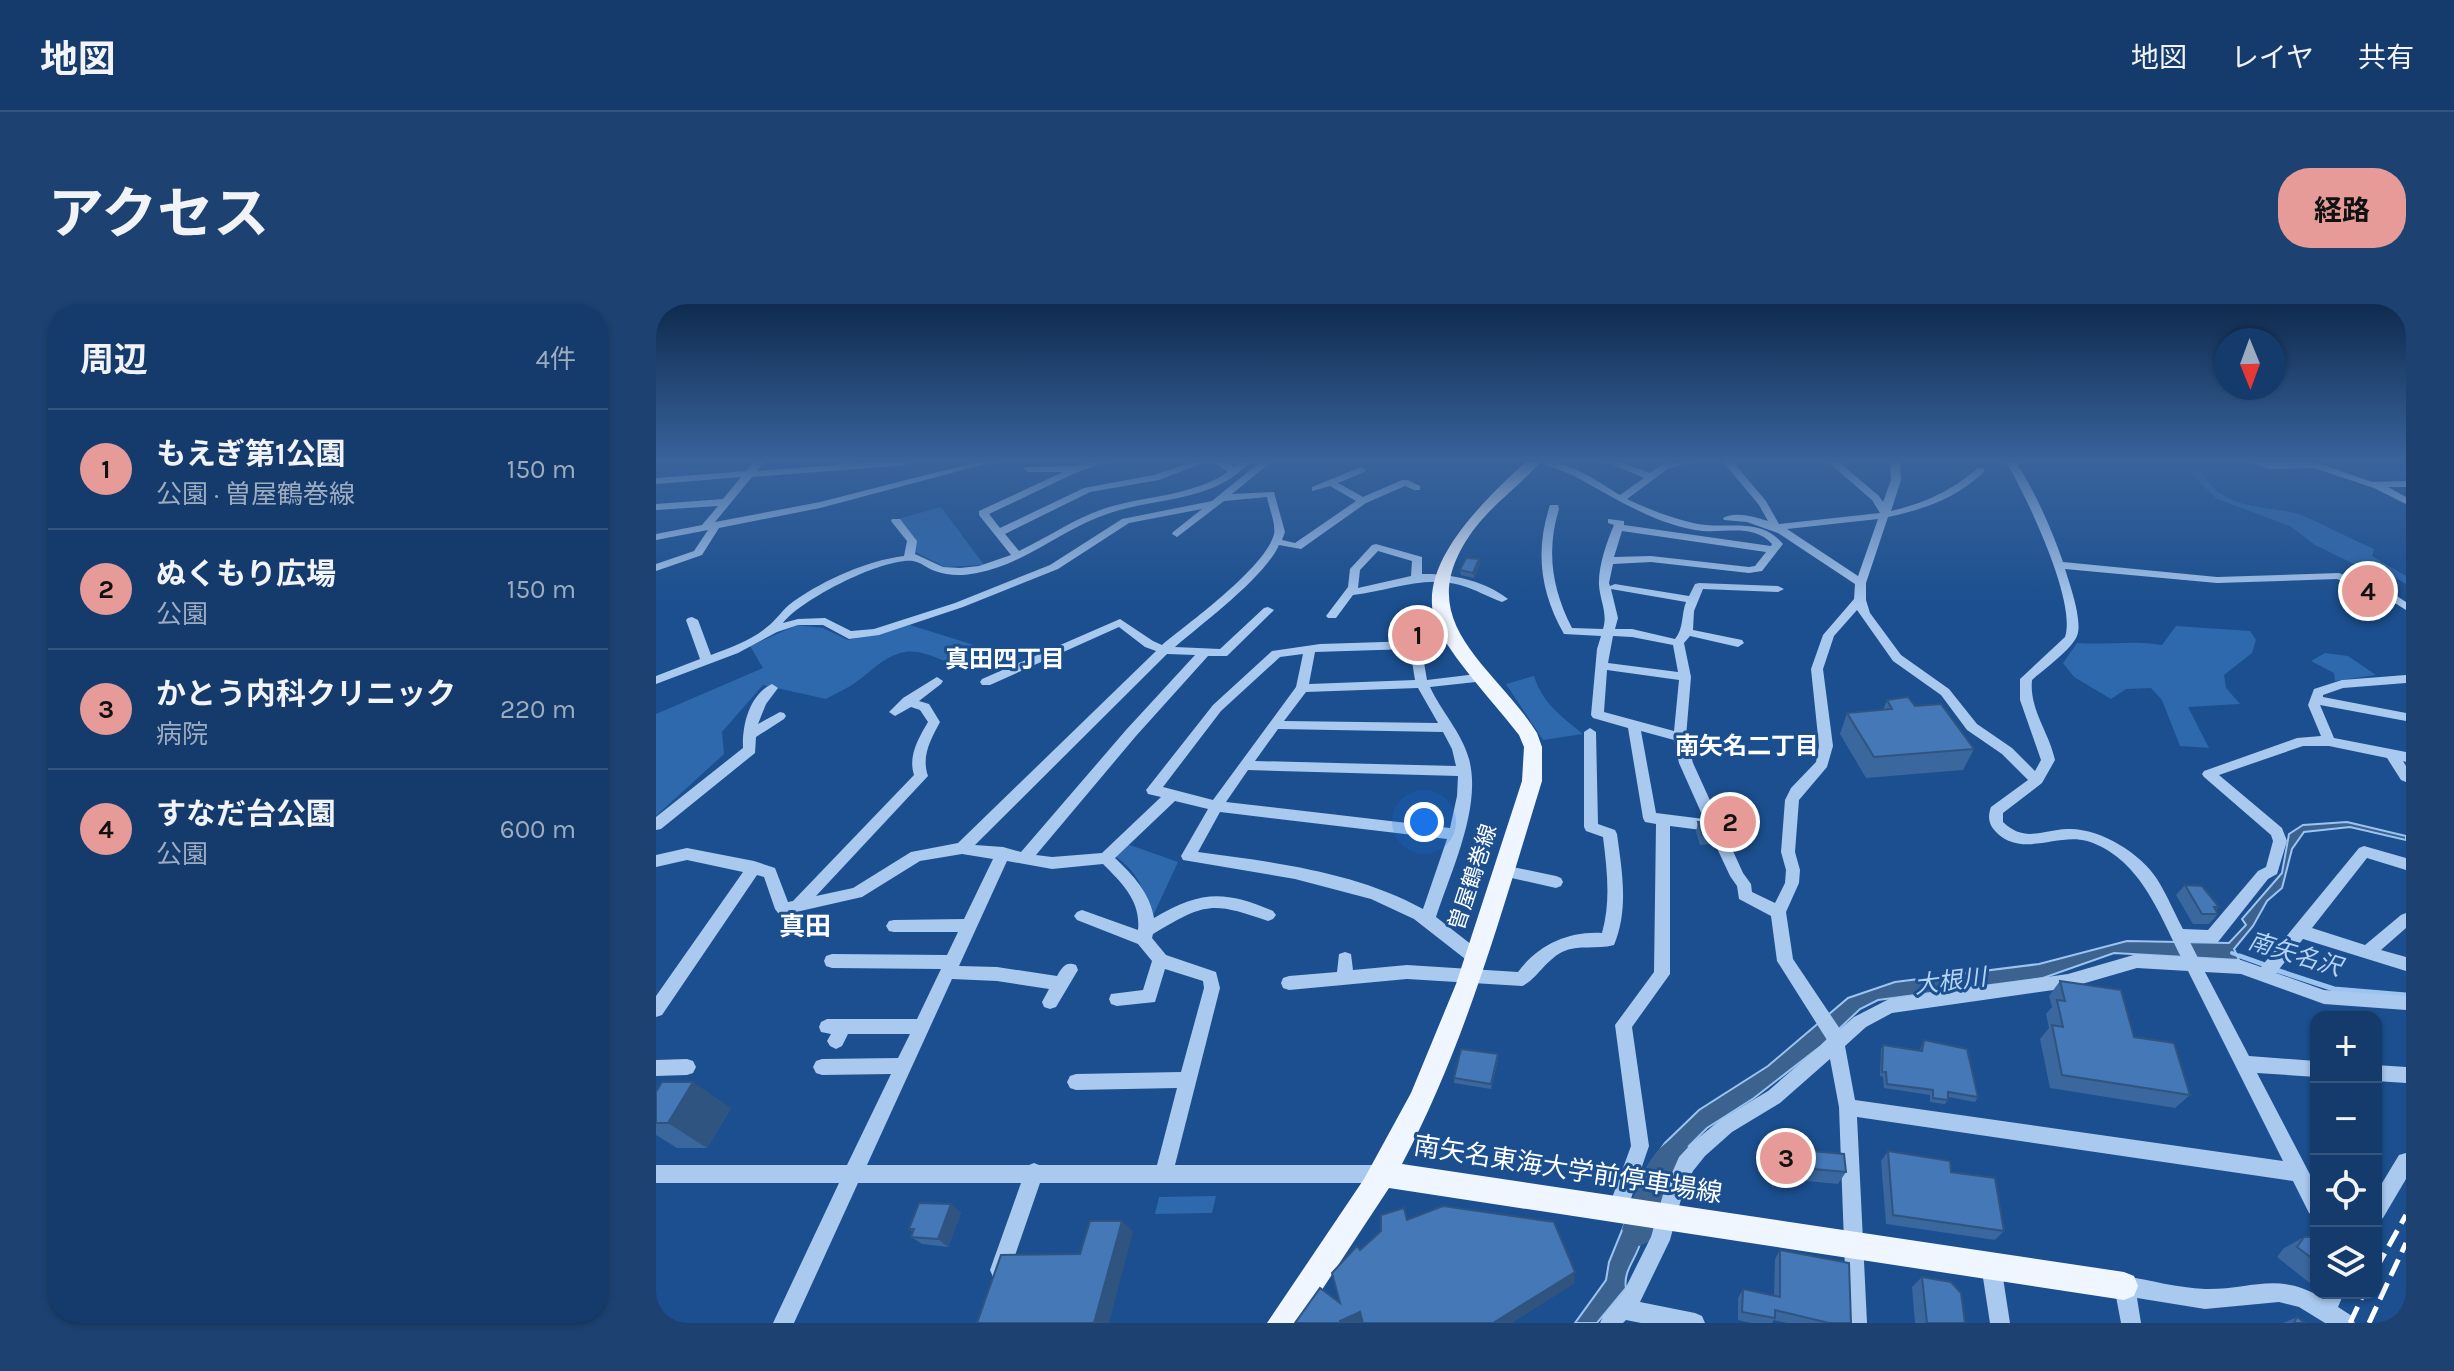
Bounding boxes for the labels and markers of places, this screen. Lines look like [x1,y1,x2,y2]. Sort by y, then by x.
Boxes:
pin: 4 [2342,561,2394,621]
pin: 1 [1392,605,1444,665]
pin: 2 [1704,792,1756,852]
pin: 3 [1760,1128,1812,1188]

